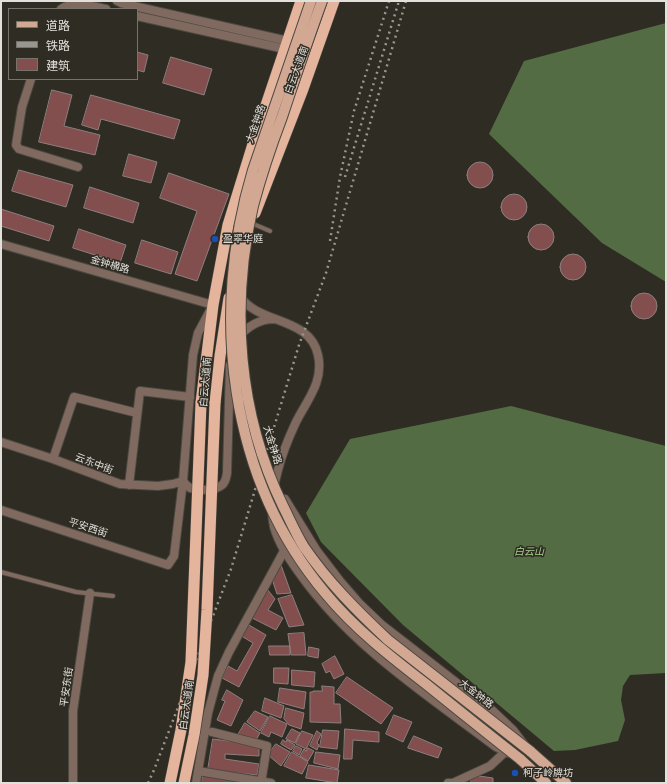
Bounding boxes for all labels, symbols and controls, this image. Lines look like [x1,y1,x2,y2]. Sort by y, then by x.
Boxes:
legend [8,8,138,80]
text: 道路 [46,18,70,33]
text: 铁路 [46,38,70,53]
street label: 白云大道南 [283,44,311,96]
text: 建筑 [46,58,70,73]
street label: 大金钟路 [244,103,268,145]
place label: 盈翠华庭 [223,233,263,245]
marker: 盈翠华庭 [210,234,220,244]
street label: 金钟横路 [89,254,131,276]
street label: 白云大道南 [198,357,214,407]
street label: 大金钟路 [260,424,284,466]
street label: 云东中街 [73,451,115,477]
street label: 平安西街 [67,516,109,540]
park label: 白云山 [514,546,544,558]
street label: 平安东街 [58,666,76,708]
street label: 大金钟路 [457,677,495,711]
street label: 白云大道南 [178,679,196,731]
place label: 柯子岭牌坊 [523,767,573,779]
marker: 柯子岭牌坊 [510,768,520,778]

